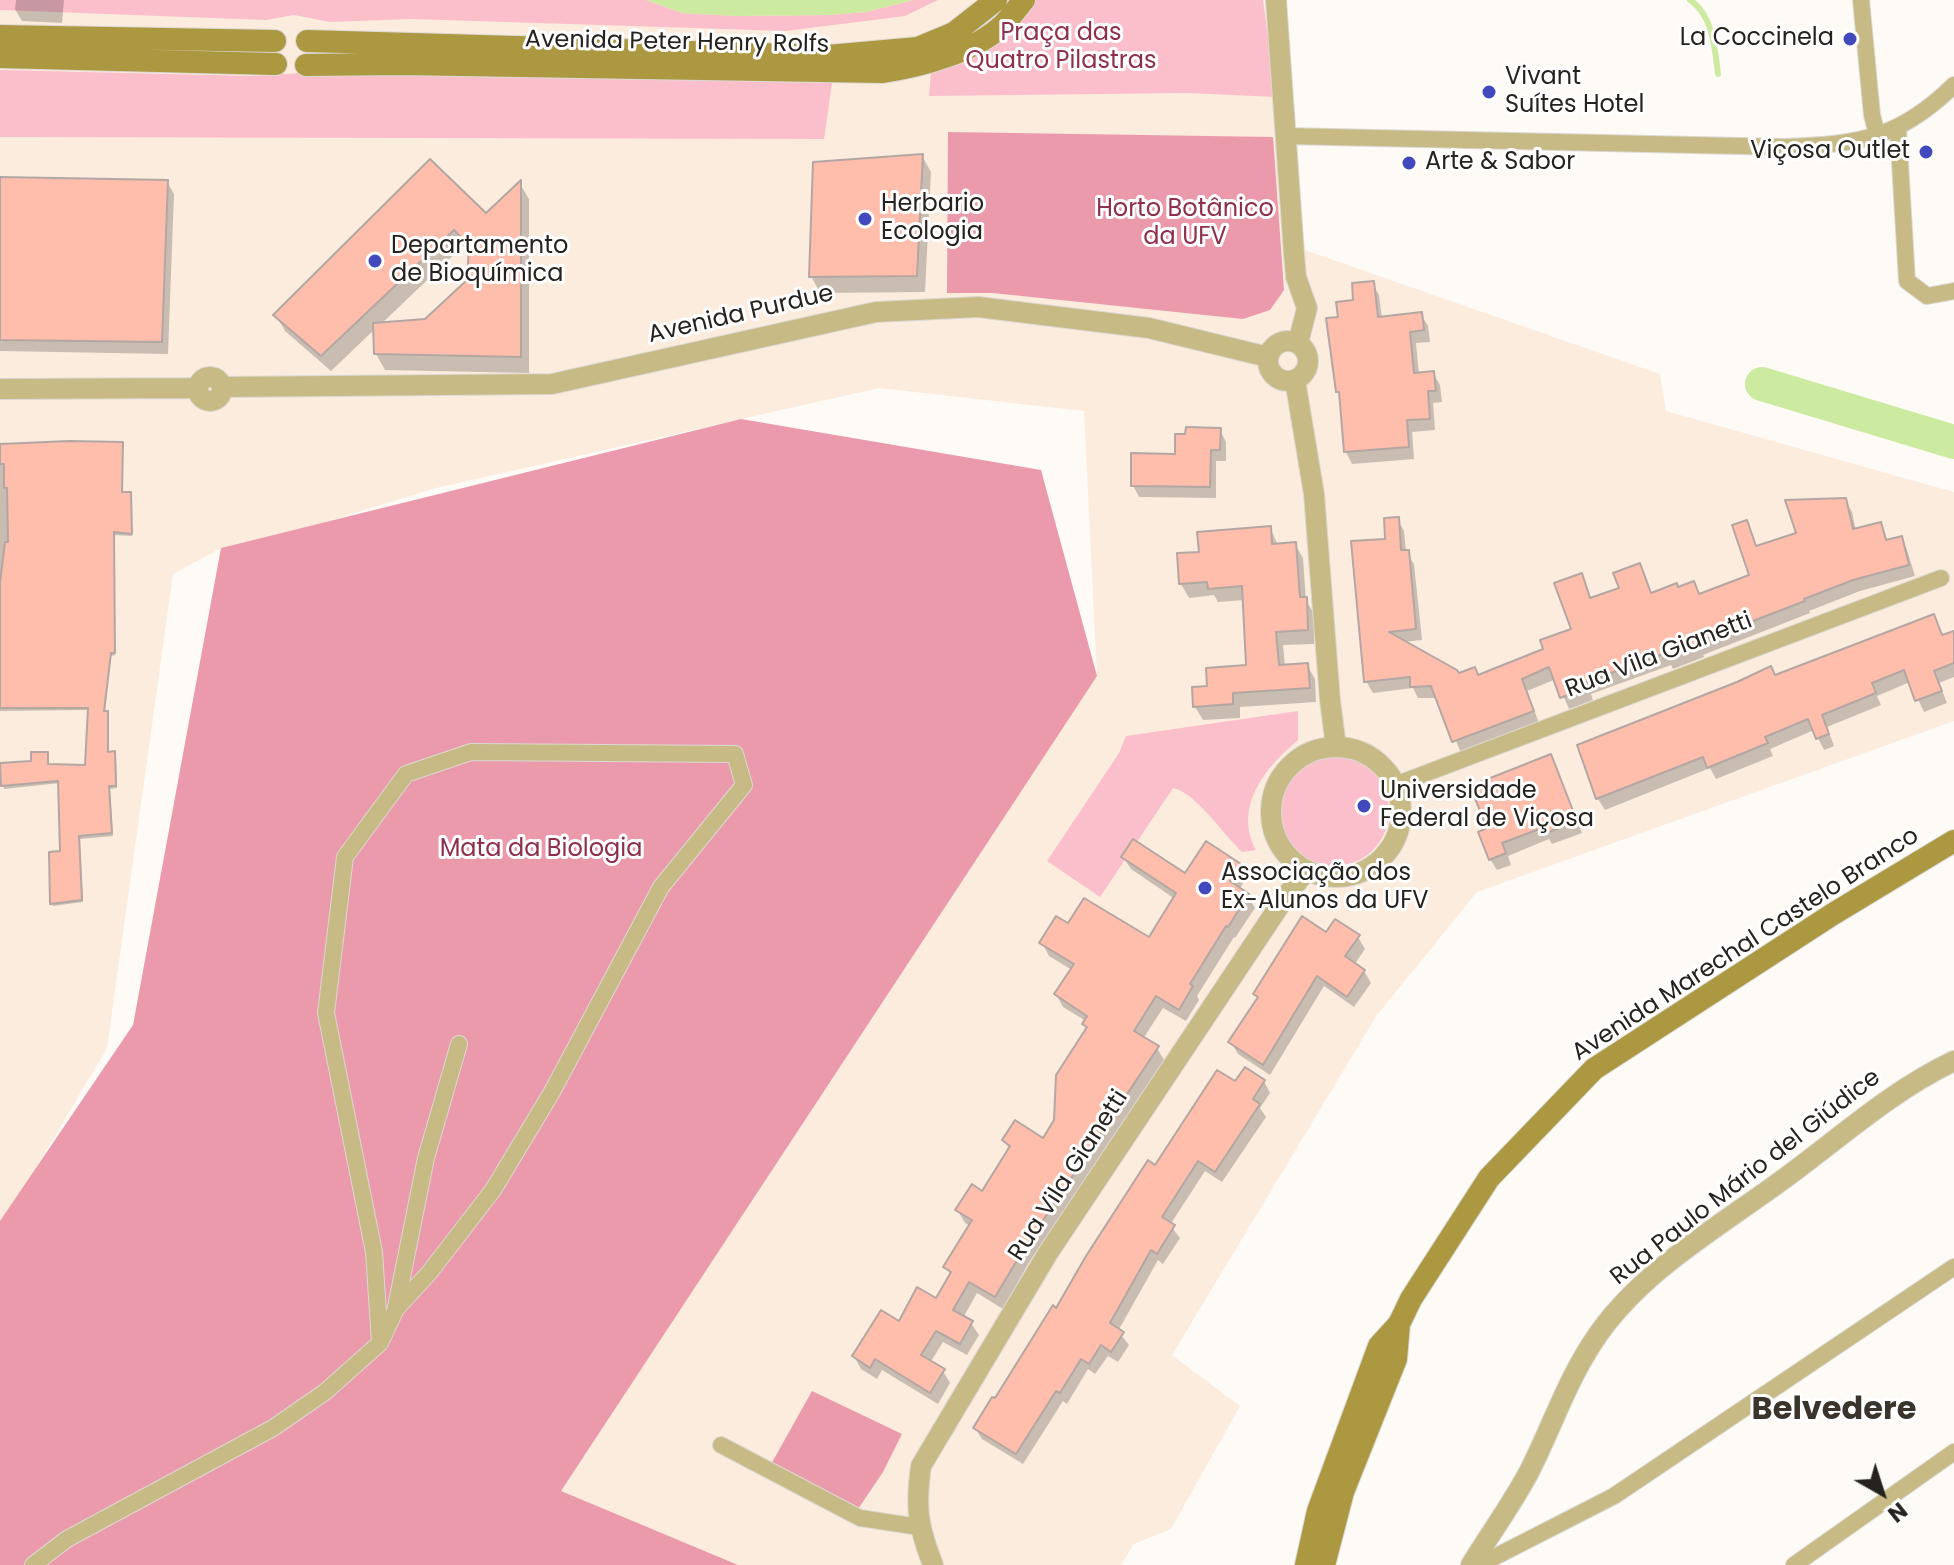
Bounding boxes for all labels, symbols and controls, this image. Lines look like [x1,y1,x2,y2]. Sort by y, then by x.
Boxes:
park label: Praça das Quatro Pilastras [966,20,1156,76]
place label: La Coccinela [1680,25,1834,53]
street label: Avenida Peter Henry Rolfs [525,26,829,60]
marker: La Coccinela [1841,30,1859,48]
place label: Vivant Suítes Hotel [1505,64,1644,120]
marker: Vivant Suítes Hotel [1480,83,1498,101]
place label: Viçosa Outlet [1750,138,1910,166]
marker: Viçosa Outlet [1917,143,1935,161]
place label: Arte & Sabor [1425,149,1575,177]
marker: Arte & Sabor [1400,154,1418,172]
place label: Herbario Ecologia [881,191,984,247]
park label: Horto Botânico da UFV [1096,196,1274,252]
marker: Herbario Ecologia [856,210,874,228]
place label: Departamento de Bioquímica [391,233,568,289]
marker: Departamento de Bioquímica [366,252,384,270]
street label: Avenida Purdue [646,280,836,350]
street label: Rua Vila Gianetti [1562,607,1756,705]
place label: Universidade Federal de Viçosa [1380,778,1594,834]
marker: Universidade Federal de Viçosa [1355,797,1373,815]
street label: Avenida Marechal Castelo Branco [1567,822,1925,1068]
park label: Mata da Biologia [440,836,642,864]
place label: Associação dos Ex-Alunos da UFV [1221,860,1429,916]
marker: Associação dos Ex-Alunos da UFV [1196,879,1214,897]
street label: Rua Paulo Mário del Giúdice [1605,1064,1887,1292]
street label: Rua Vila Gianetti [1003,1085,1135,1267]
district label: Belvedere [1752,1392,1916,1430]
north arrow [1842,1453,1922,1533]
text: N [1881,1495,1914,1529]

